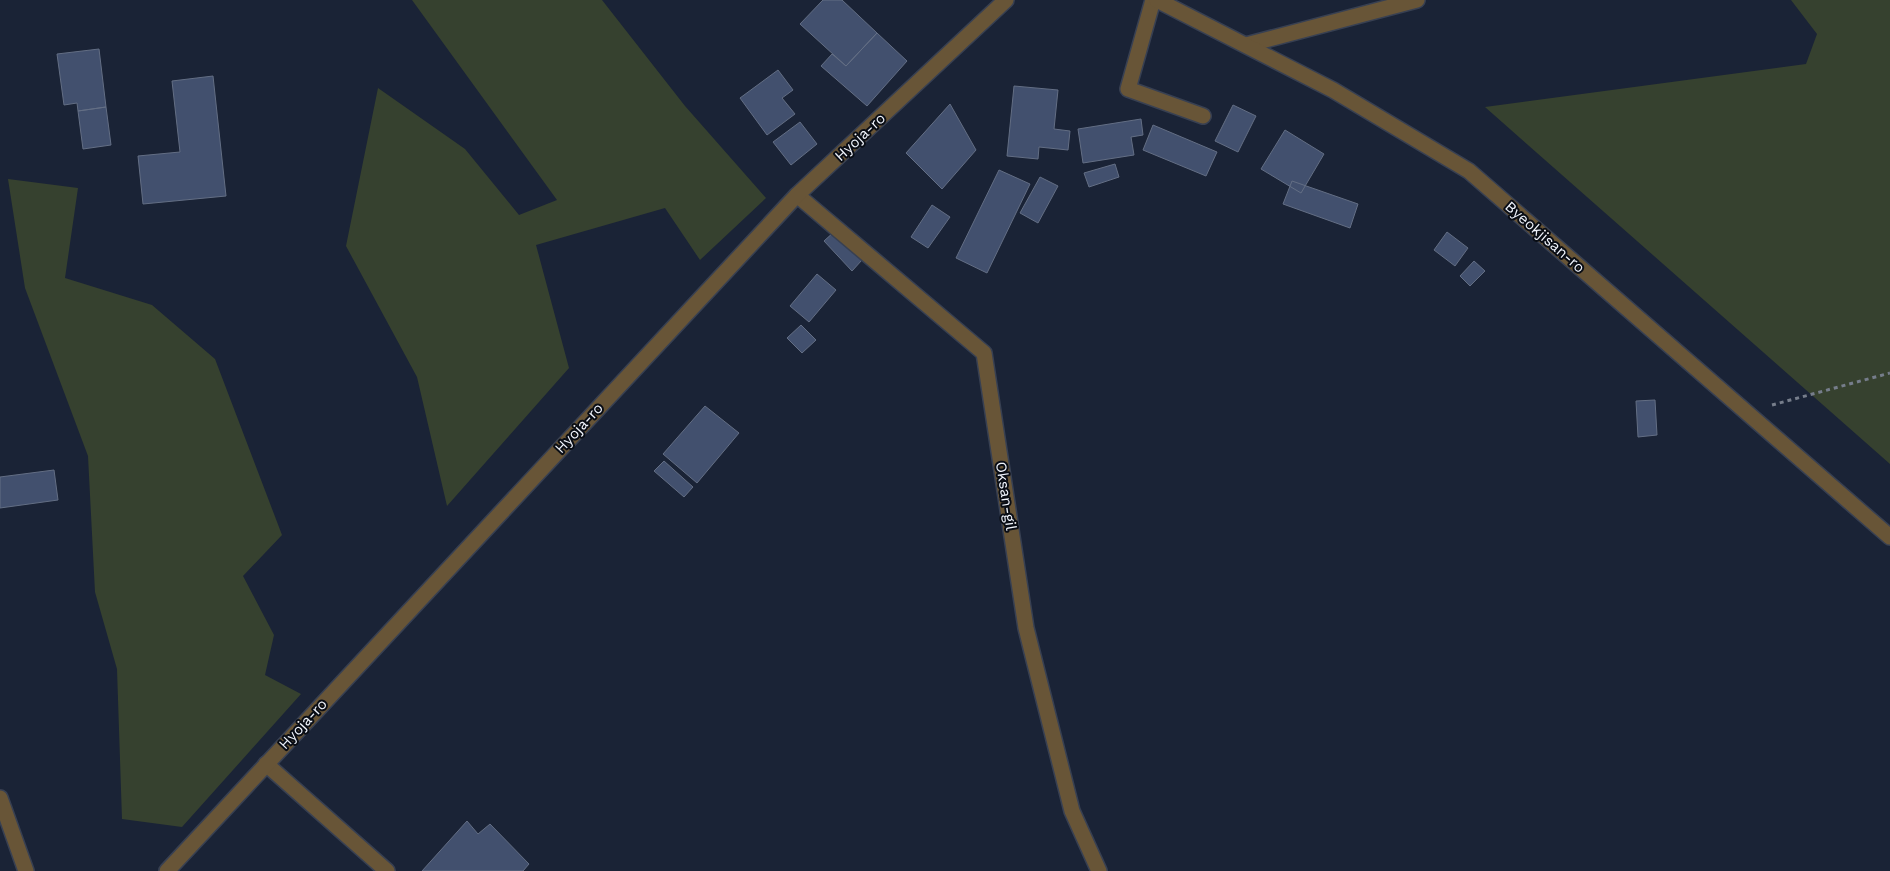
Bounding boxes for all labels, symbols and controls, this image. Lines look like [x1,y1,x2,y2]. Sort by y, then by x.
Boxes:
street label: Hyoja-ro [831,109,889,165]
street label: Byeokjisan-ro [1501,197,1589,277]
street label: Hyoja-ro [551,399,607,457]
street label: Oksan-gil [992,460,1020,532]
street label: Hyoja-ro [275,695,331,753]

